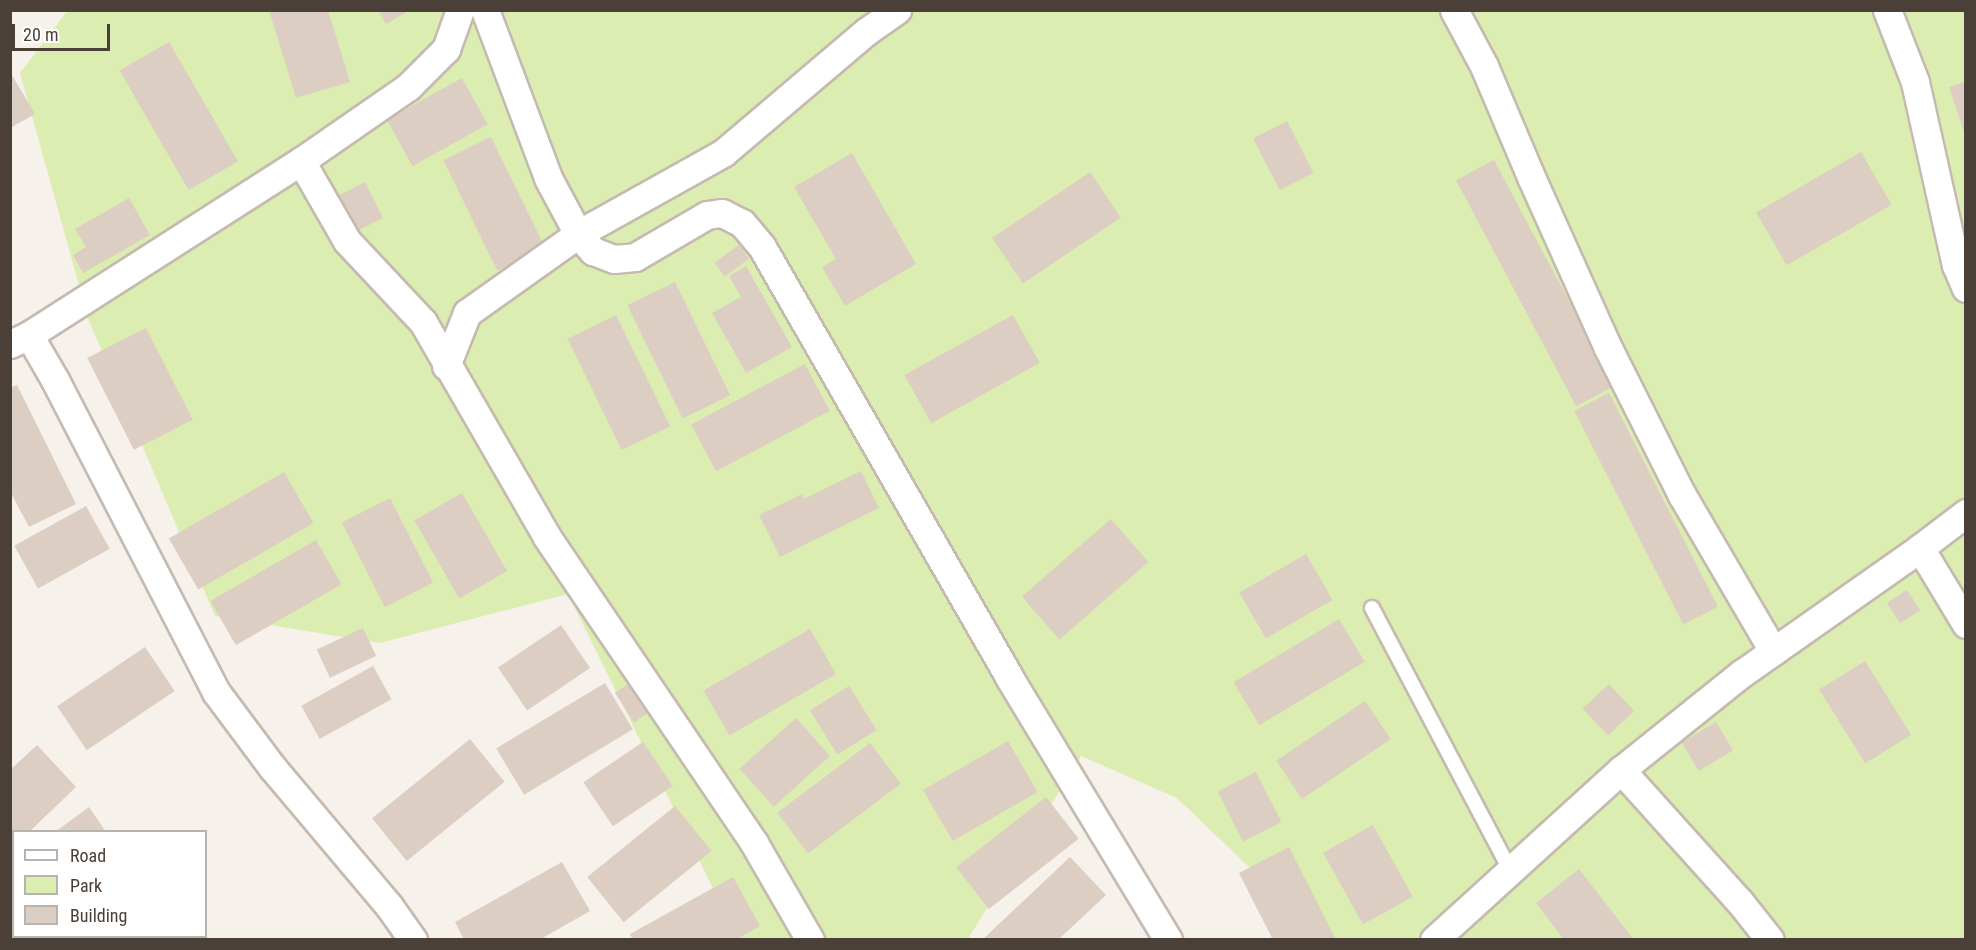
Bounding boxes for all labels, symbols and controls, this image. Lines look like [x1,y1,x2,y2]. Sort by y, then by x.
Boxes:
scale bar [15,12,112,50]
text: 20 m [23,24,58,45]
legend [12,830,207,938]
text: Road [70,845,106,866]
text: Park [70,875,102,896]
text: Building [70,905,127,926]

